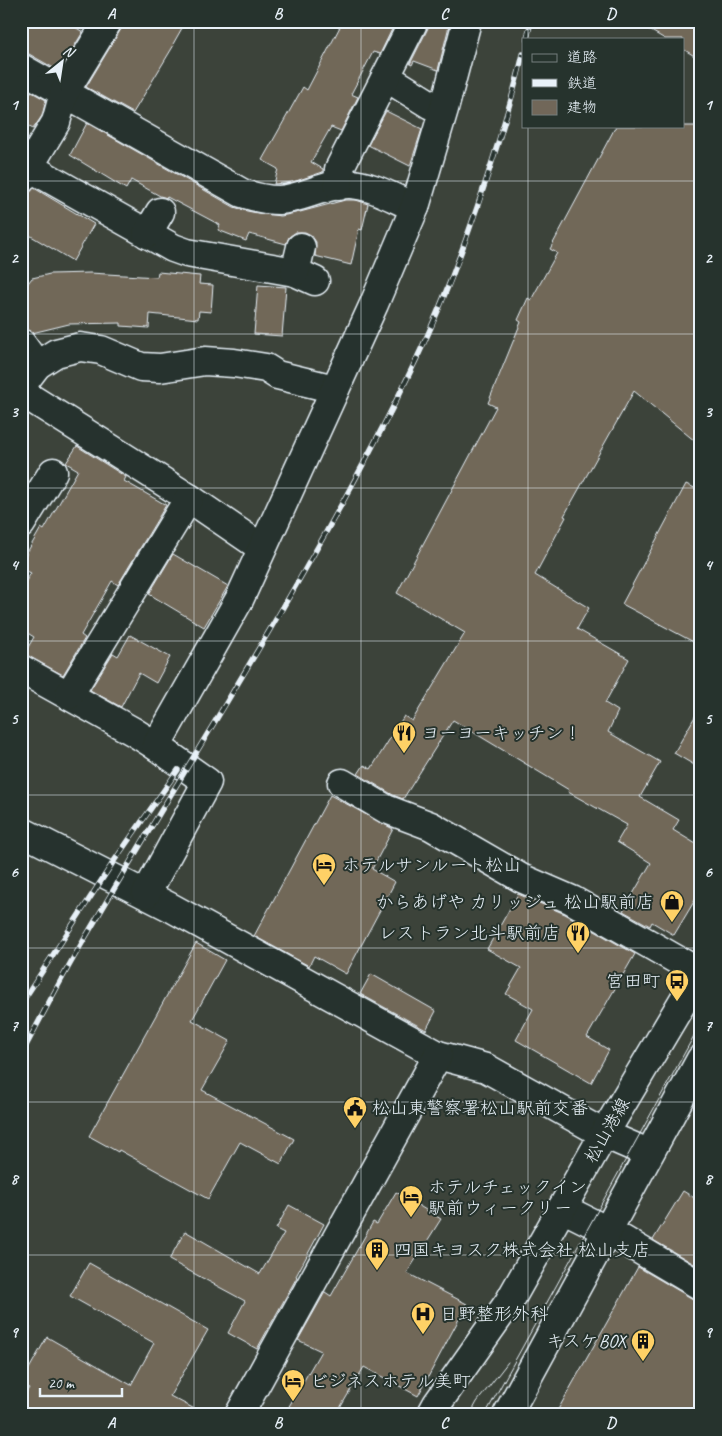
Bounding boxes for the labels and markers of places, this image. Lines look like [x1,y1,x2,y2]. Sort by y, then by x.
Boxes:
restaurant icon: ヨーヨーキッチン！ [391,720,417,754]
place label: ヨーヨーキッチン！ [422,722,582,744]
hotel icon: ホテルサンルート松山 [311,852,337,886]
place label: ホテルサンルート松山 [342,854,521,876]
shop icon: からあげや カリッジュ 松山駅前店 [659,889,685,923]
place label: からあげや カリッジュ 松山駅前店 [376,891,654,913]
restaurant icon: レストラン北斗駅前店 [565,920,591,954]
place label: レストラン北斗駅前店 [379,922,560,944]
bus stop icon: 宮田町 [664,968,690,1002]
place label: 宮田町 [606,970,660,992]
public building icon: 松山東警察署松山駅前交番 [342,1095,368,1129]
place label: 松山東警察署松山駅前交番 [372,1097,588,1119]
place label: ホテルチェックイン 駅前ウィークリー [428,1176,587,1219]
hotel icon: ホテルチェックイン 駅前ウィークリー [398,1184,424,1218]
building icon: 四国キヨスク株式会社 松山支店 [364,1237,390,1271]
place label: 四国キヨスク株式会社 松山支店 [394,1239,650,1261]
hospital icon: 日野整形外科 [410,1301,436,1335]
place label: 日野整形外科 [440,1303,548,1325]
building icon: キスケBOX [630,1328,656,1362]
place label: キスケBOX [546,1330,628,1352]
hotel icon: ビジネスホテル美町 [280,1368,306,1402]
place label: ビジネスホテル美町 [310,1370,471,1392]

